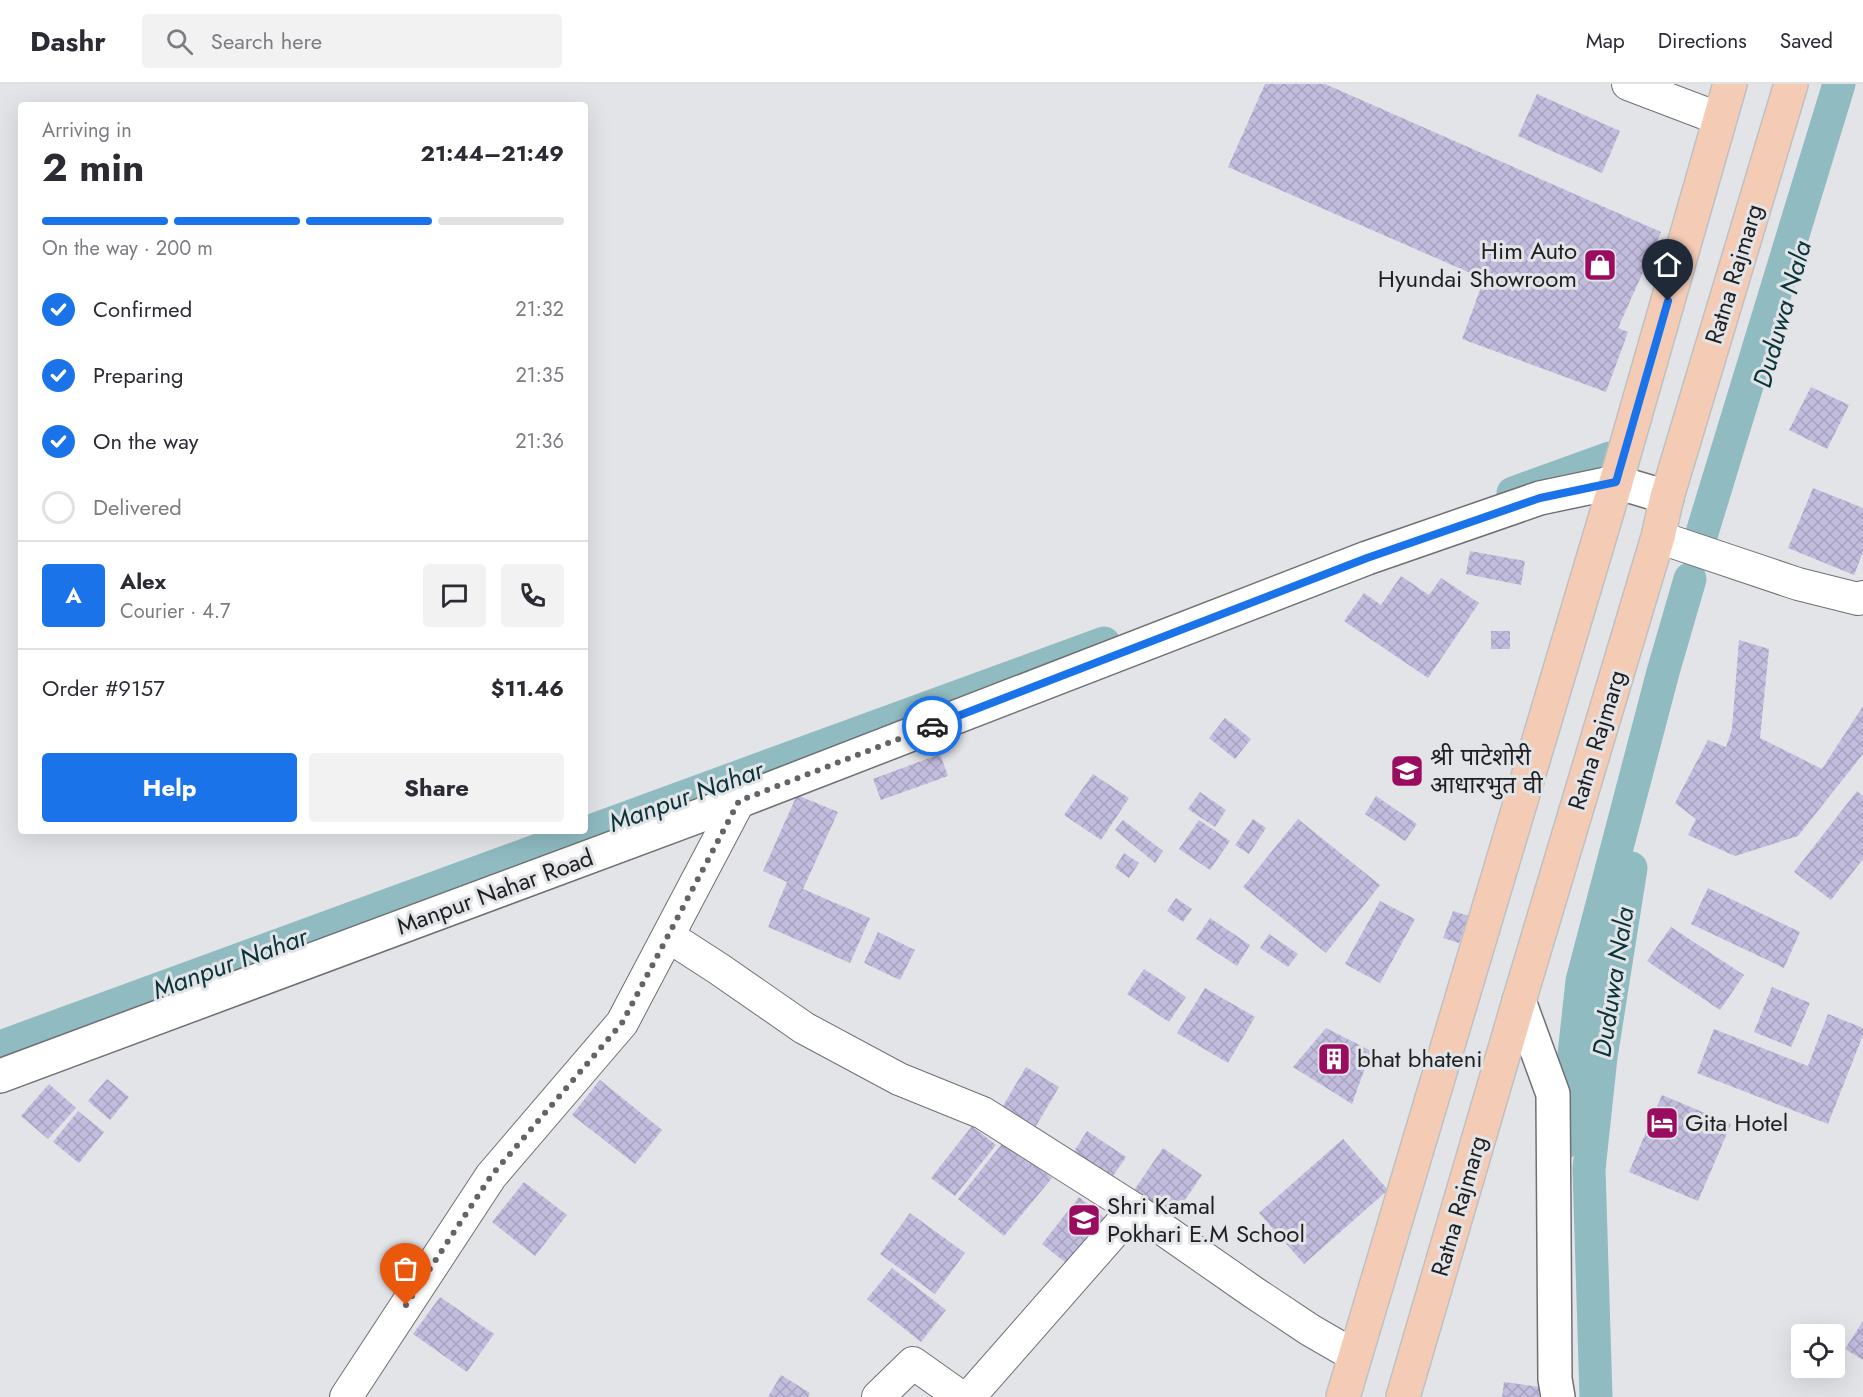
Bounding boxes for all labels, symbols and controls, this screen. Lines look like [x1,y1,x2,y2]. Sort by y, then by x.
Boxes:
search box [142,14,562,68]
text: Dashr [30,21,106,62]
icon: search [163,25,196,58]
text: Search here [211,25,322,57]
text: Map [1586,26,1625,56]
text: Directions [1658,26,1747,56]
text: Saved [1780,26,1833,56]
text: Arriving in [42,116,132,145]
text: 21:44–21:49 [421,137,564,169]
text: 2 min [42,139,144,196]
street label: Ratna Rajmarg [1696,199,1771,348]
place label: Him Auto Hyundai Showroom [1378,233,1577,296]
text: On the way · 200 m [42,234,213,263]
water label: Duduwa Nala [1743,235,1821,392]
pin [1642,239,1693,301]
shop icon: Him Auto Hyundai Showroom [1582,247,1618,283]
icon: home [1651,248,1684,281]
icon: check [42,293,75,326]
text: Confirmed [93,293,192,325]
text: 21:32 [515,295,564,324]
icon: check [42,359,75,392]
text: Preparing [93,359,184,391]
text: 21:35 [515,361,564,390]
icon: check [42,425,75,458]
text: On the way [93,425,198,457]
text: 21:36 [515,427,564,456]
text: Delivered [93,491,182,523]
button: chat [423,564,486,627]
button: phone [501,564,564,627]
text: Alex [120,565,166,597]
text: A [65,579,82,611]
text: Courier · 4.7 [120,597,231,626]
street label: Ratna Rajmarg [1559,665,1634,814]
text: Order #9157 [42,672,165,704]
text: $11.46 [491,672,564,704]
courier [902,696,962,756]
icon: car [916,710,949,743]
place label: श्री पाटेशोरी आधारभुत वी [1430,739,1543,802]
water label: Manpur Nahar [603,750,770,842]
button: Help [42,753,297,822]
button: Share [309,753,564,822]
school or university icon: श्री पाटेशोरी आधारभुत वी [1389,753,1425,789]
street label: Manpur Nahar Road [392,840,598,943]
water label: Duduwa Nala [1582,904,1644,1060]
water label: Manpur Nahar [147,917,314,1009]
building icon: bhat bhateni [1316,1041,1352,1077]
place label: bhat bhateni [1357,1041,1483,1076]
hotel icon: Gita Hotel [1644,1105,1680,1141]
place label: Gita Hotel [1685,1105,1788,1140]
street label: Ratna Rajmarg [1422,1131,1495,1280]
place label: Shri Kamal Pokhari E.M School [1107,1188,1305,1251]
school or university icon: Shri Kamal Pokhari E.M School [1066,1202,1102,1238]
pin [380,1243,431,1305]
icon: bag [389,1252,422,1285]
map controls [1791,1324,1845,1378]
button: locate [1791,1324,1845,1378]

